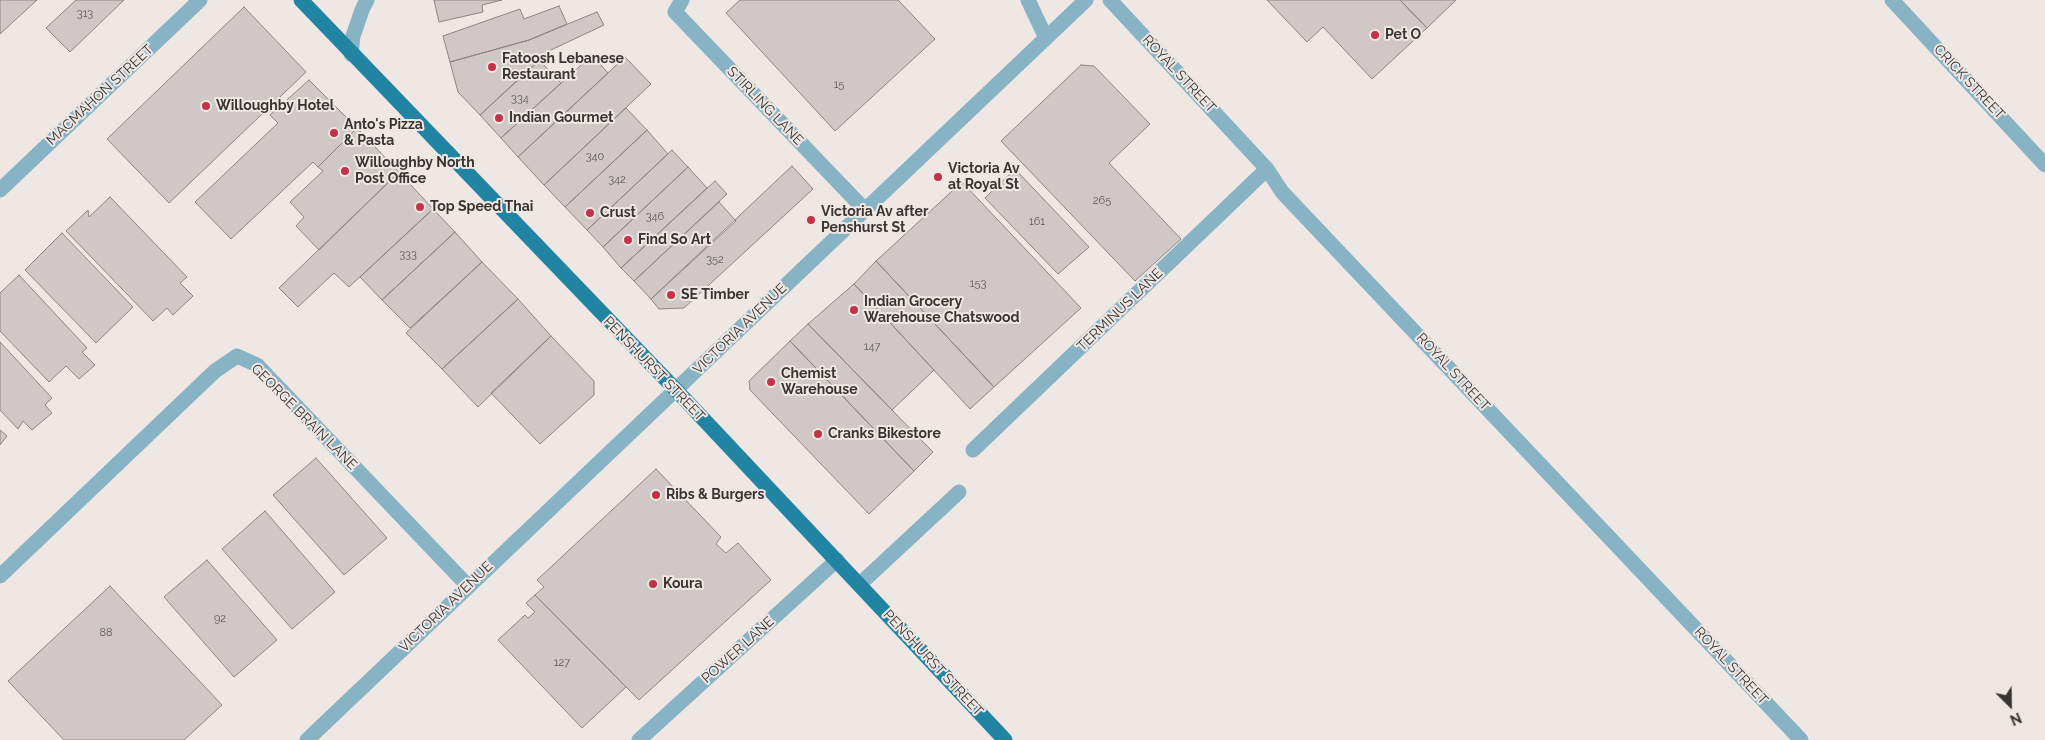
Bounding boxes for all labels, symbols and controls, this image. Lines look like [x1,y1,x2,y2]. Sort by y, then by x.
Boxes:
house number: 313 [77,7,93,21]
place label: Pet O [1385,27,1421,43]
marker: Pet O [1369,29,1381,41]
street label: ROYAL STREET [1139,32,1219,116]
street label: MACMAHON STREET [43,41,157,149]
street label: CRICK STREET [1930,41,2008,123]
place label: Fatoosh Lebanese Restaurant [502,51,624,84]
marker: Fatoosh Lebanese Restaurant [486,61,498,73]
street label: STIRLING LANE [723,63,807,149]
house number: 15 [834,78,844,92]
house number: 334 [511,92,529,106]
place label: Willoughby Hotel [216,98,334,114]
marker: Willoughby Hotel [200,100,212,112]
place label: Indian Gourmet [509,110,613,126]
marker: Indian Gourmet [493,112,505,124]
place label: Anto's Pizza & Pasta [344,117,423,150]
marker: Anto's Pizza & Pasta [328,127,340,139]
house number: 340 [586,150,604,164]
place label: Willoughby North Post Office [355,155,475,188]
place label: Victoria Av at Royal St [948,161,1020,193]
marker: Willoughby North Post Office [339,165,351,177]
marker: Victoria Av at Royal St [932,171,944,183]
house number: 342 [608,173,626,187]
house number: 265 [1093,194,1111,208]
place label: Top Speed Thai [430,199,533,215]
marker: Top Speed Thai [414,201,426,213]
place label: Victoria Av after Penshurst St [821,204,928,236]
place label: Crust [600,205,636,221]
marker: Crust [584,207,596,219]
house number: 346 [646,210,664,224]
marker: Victoria Av after Penshurst St [805,214,817,226]
house number: 161 [1029,215,1045,229]
place label: Find So Art [638,232,711,248]
marker: Find So Art [622,234,634,246]
house number: 333 [399,248,417,262]
house number: 352 [706,253,724,267]
street label: TERMINUS LANE [1074,265,1166,355]
house number: 153 [970,277,986,291]
street label: VICTORIA AVENUE [690,280,790,378]
place label: SE Timber [681,287,749,303]
marker: SE Timber [665,289,677,301]
place label: Indian Grocery Warehouse Chatswood [864,294,1020,326]
marker: Indian Grocery Warehouse Chatswood [848,304,860,316]
street label: PENSHURST STREET [600,313,708,425]
street label: ROYAL STREET [1413,330,1493,414]
house number: 147 [864,340,880,354]
street label: GEORGE BRAIN LANE [248,361,360,473]
place label: Chemist Warehouse [781,366,858,398]
marker: Chemist Warehouse [765,376,777,388]
place label: Cranks Bikestore [828,426,941,442]
marker: Cranks Bikestore [812,428,824,440]
place label: Ribs & Burgers [666,487,764,503]
marker: Ribs & Burgers [650,489,662,501]
street label: VICTORIA AVENUE [396,558,496,656]
place label: Koura [663,576,702,592]
marker: Koura [647,578,659,590]
street label: PENSHURST STREET [879,606,987,720]
house number: 92 [214,612,226,626]
street label: POWER LANE [698,613,778,687]
street label: ROYAL STREET [1691,624,1771,708]
house number: 88 [99,626,113,640]
house number: 127 [554,656,570,670]
north arrow [1985,680,2035,730]
text: N [2008,709,2024,728]

